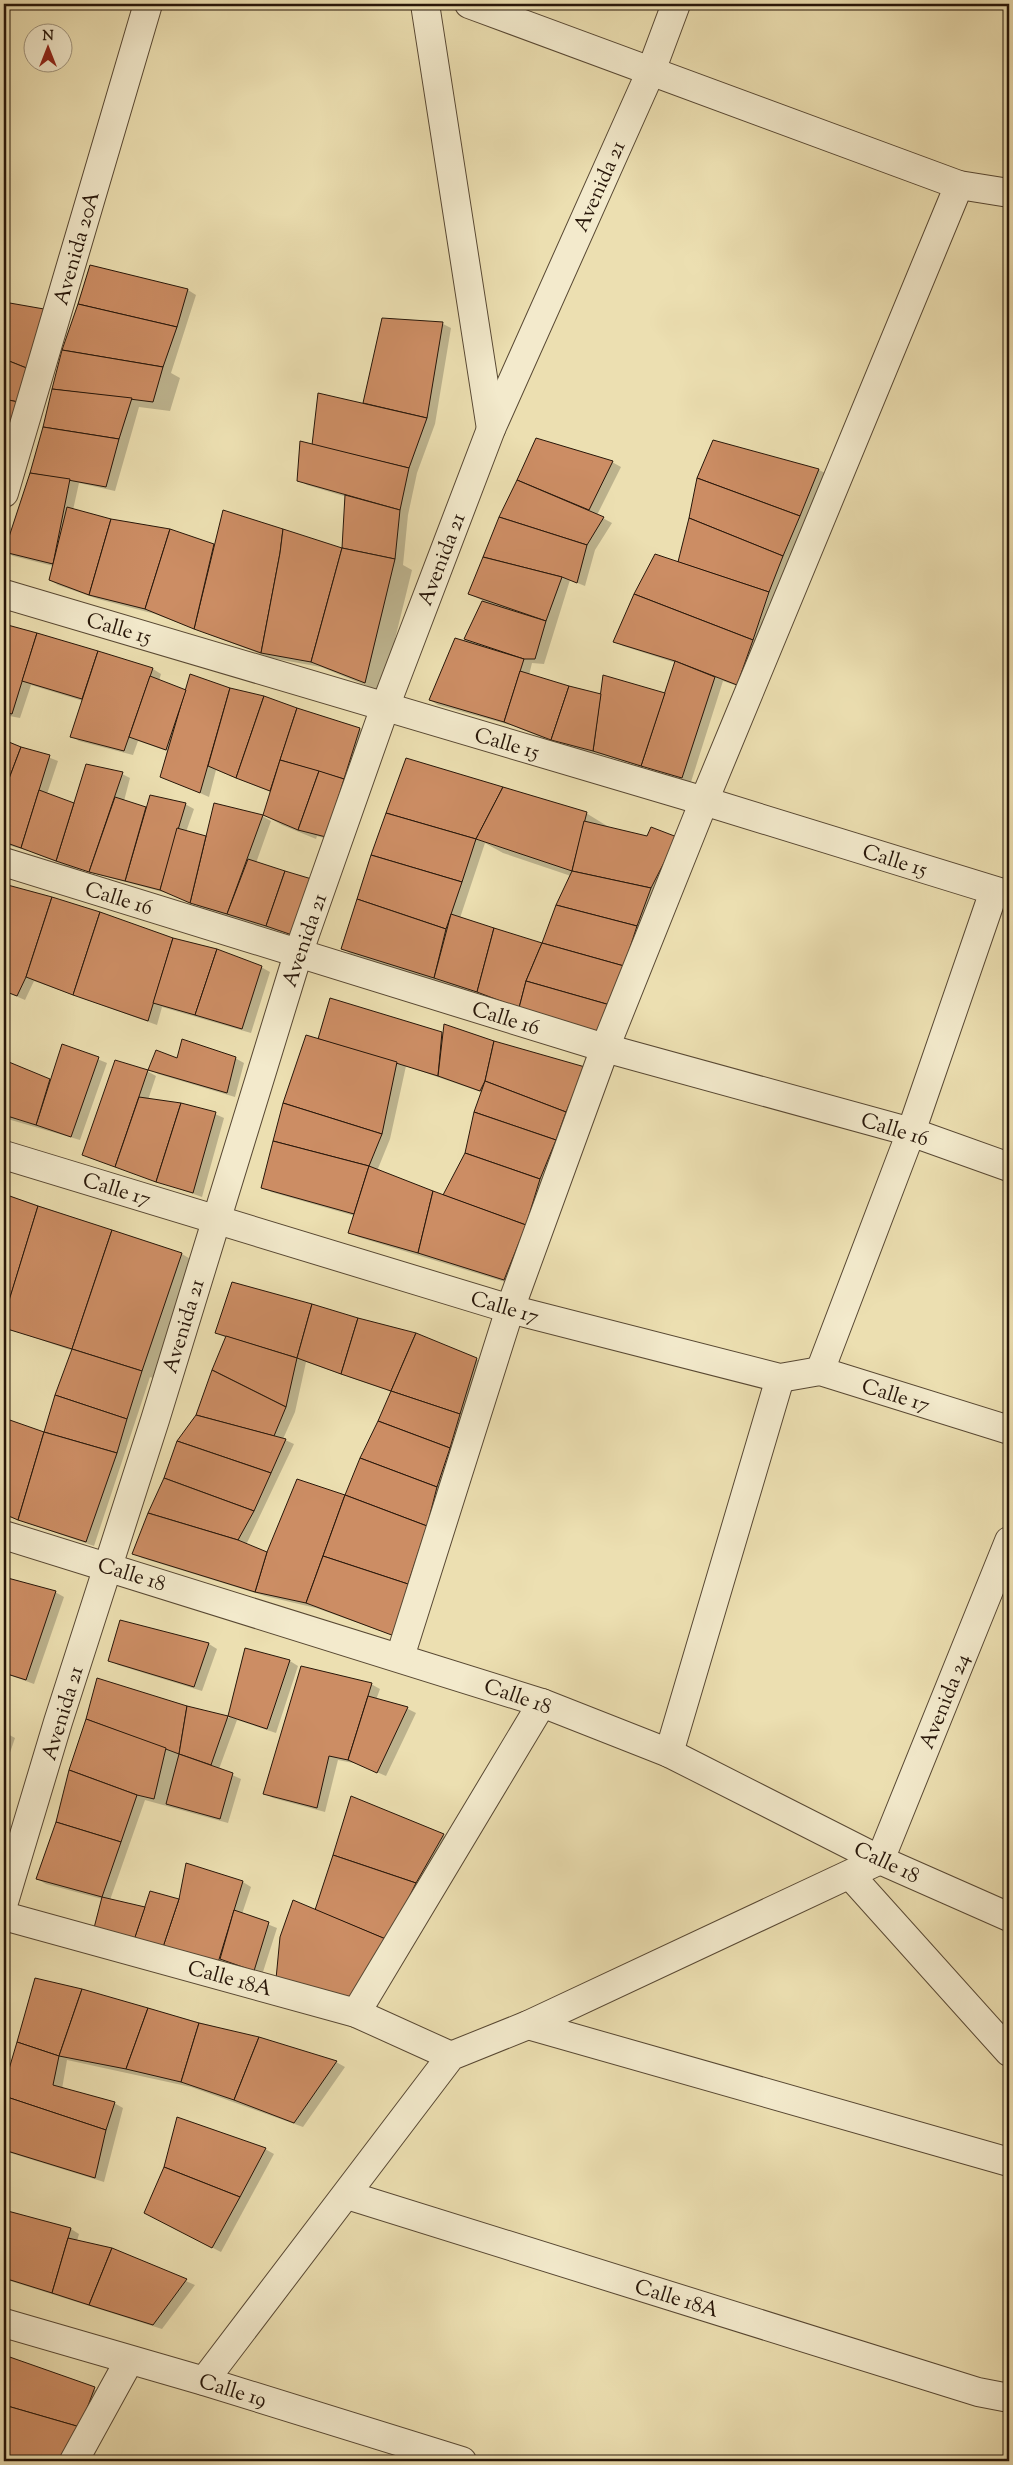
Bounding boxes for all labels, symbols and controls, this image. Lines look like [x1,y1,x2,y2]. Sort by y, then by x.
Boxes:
north arrow [22,22,72,72]
text: N [42,27,54,47]
street label: Avenida 21 [567,136,634,237]
street label: Avenida 20A [47,188,109,309]
street label: Avenida 21 [411,509,474,611]
street label: Calle 15 [82,606,155,653]
street label: Calle 15 [470,721,543,768]
street label: Calle 15 [858,838,931,886]
street label: Calle 16 [81,875,156,924]
street label: Avenida 21 [276,890,336,992]
street label: Calle 16 [468,995,543,1044]
street label: Calle 16 [857,1106,932,1155]
street label: Calle 17 [79,1166,155,1216]
street label: Avenida 21 [156,1276,213,1378]
street label: Calle 17 [467,1285,543,1333]
street label: Calle 17 [858,1372,934,1422]
street label: Calle 18 [94,1551,169,1600]
street label: Avenida 24 [913,1649,979,1754]
street label: Avenida 21 [35,1663,92,1765]
street label: Calle 18 [479,1672,555,1723]
street label: Calle 18 [848,1835,924,1892]
street label: Calle 18A [184,1954,275,2006]
street label: Calle 18A [631,2273,722,2327]
street label: Calle 19 [195,2367,270,2416]

